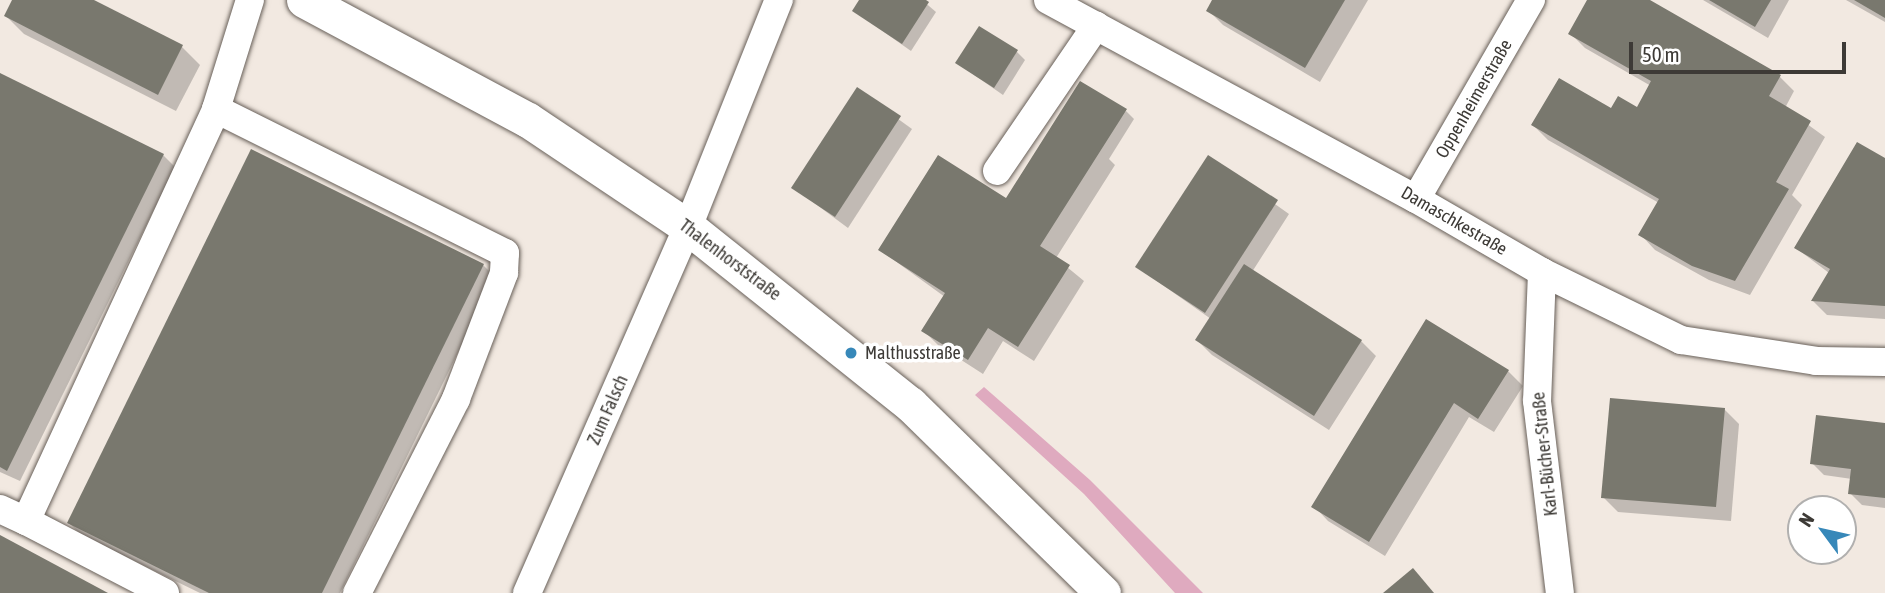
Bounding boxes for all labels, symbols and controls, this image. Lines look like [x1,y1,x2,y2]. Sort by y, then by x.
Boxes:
scale bar [1633,28,1850,72]
street label: Oppenheimerstraße [1431,36,1517,162]
text: 50 m [1642,42,1680,66]
street label: Damaschkestraße [1397,182,1511,260]
street label: Thalenhorststraße [675,215,785,305]
place label: Malthusstraße [865,342,961,364]
marker: Malthusstraße [843,345,859,361]
street label: Zum Falsch [583,372,633,448]
street label: Karl-Bücher-Straße [1528,391,1562,517]
north arrow [1787,495,1857,565]
text: N [1794,509,1818,530]

